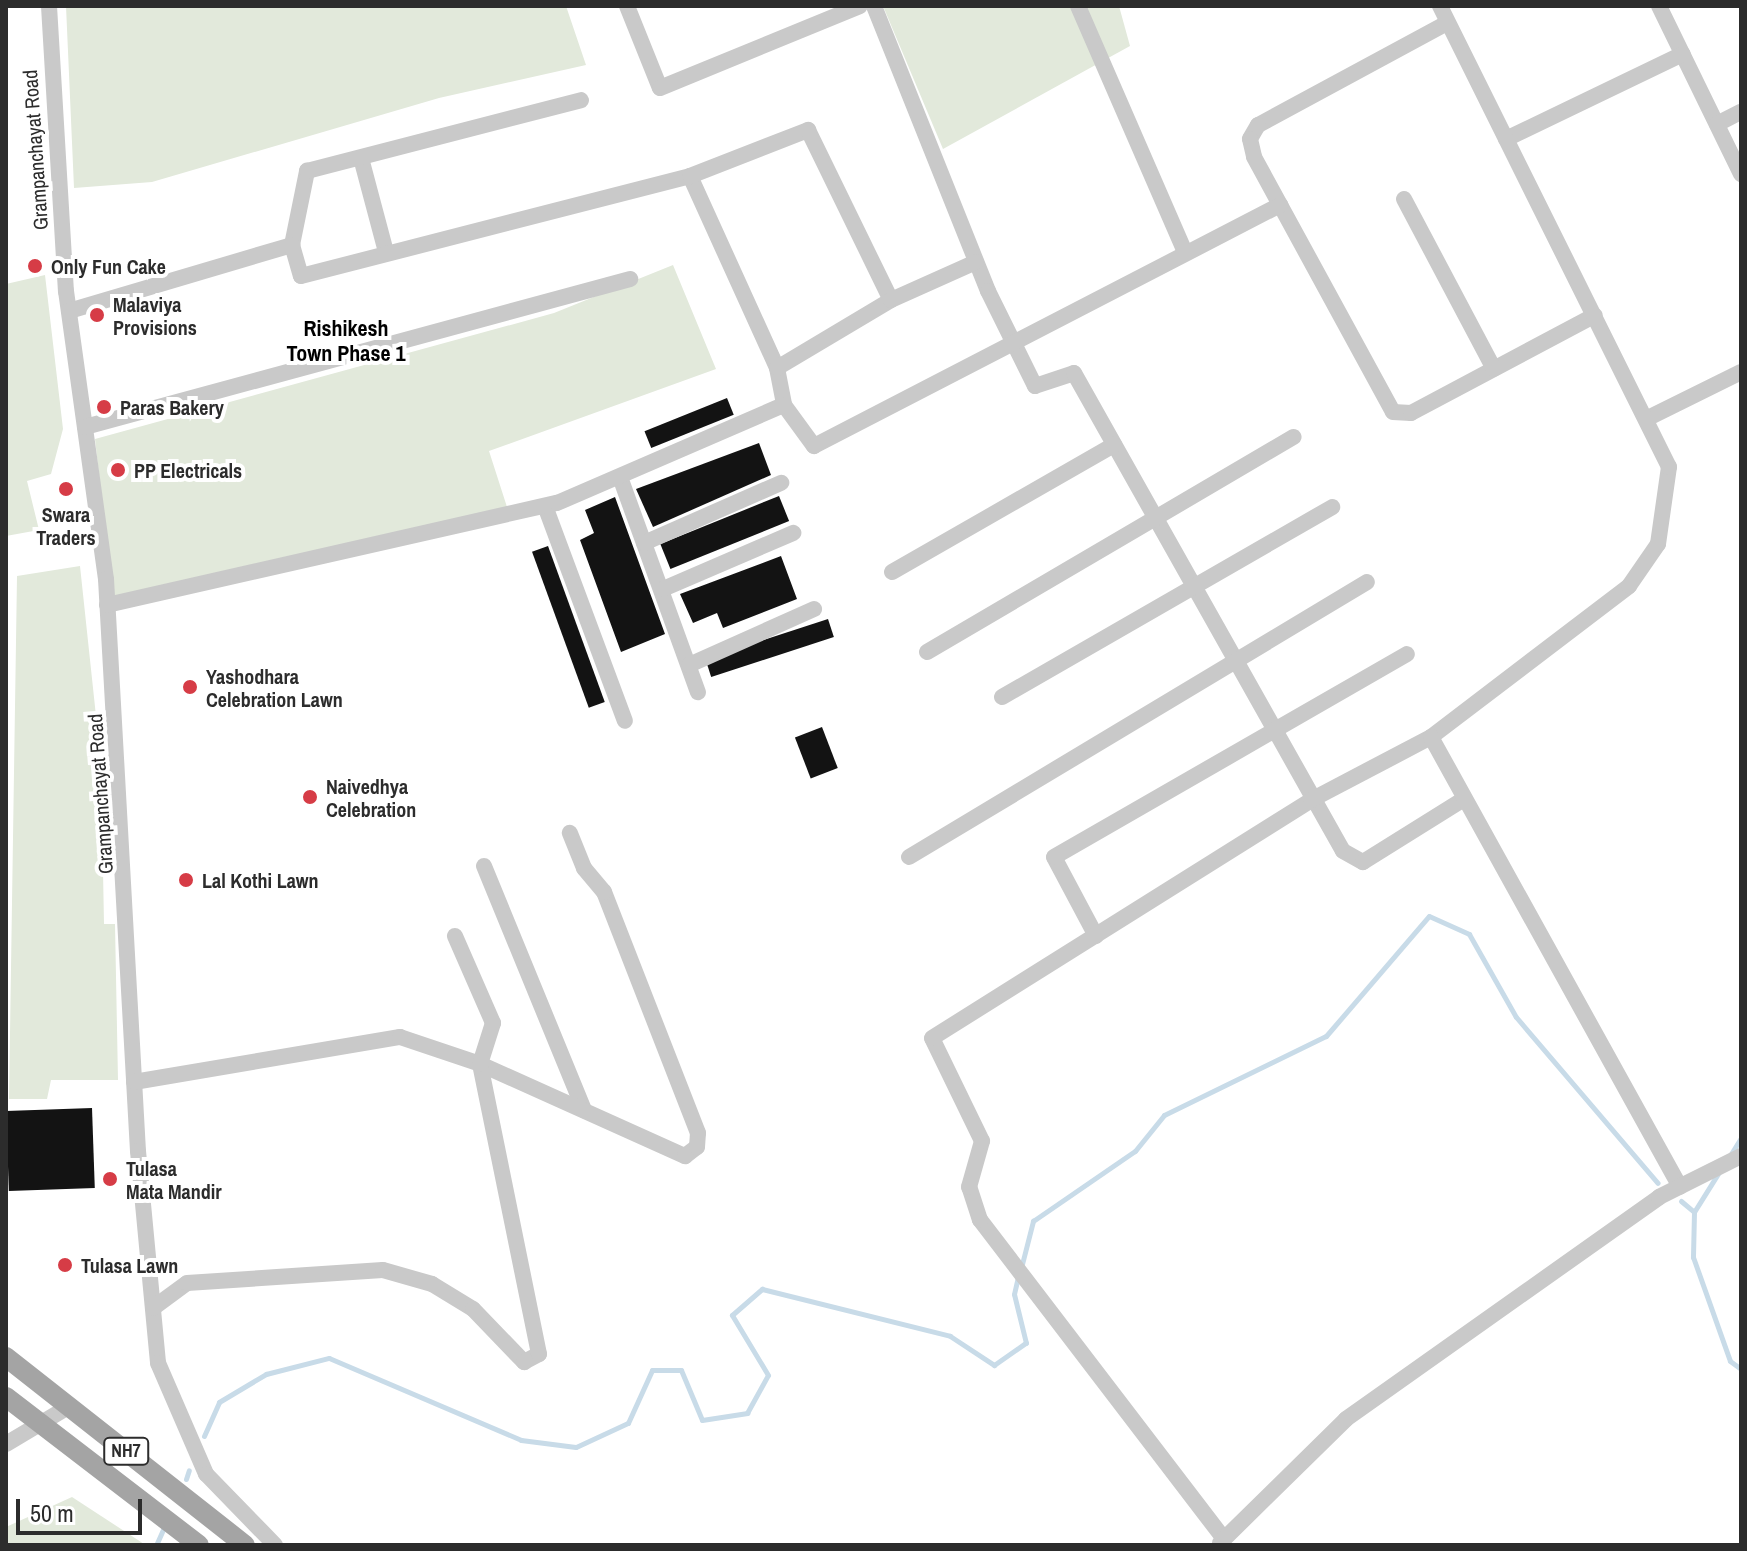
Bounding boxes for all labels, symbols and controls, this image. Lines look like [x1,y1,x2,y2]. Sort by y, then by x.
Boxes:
street label: Grampanchayat Road [17,69,53,231]
place label: Only Fun Cake [51,254,166,278]
marker: Only Fun Cake [26,257,44,275]
place label: Malaviya Provisions [113,292,197,339]
marker: Malaviya Provisions [88,306,106,324]
district label: Rishikesh Town Phase 1 [287,315,405,366]
place label: Paras Bakery [120,395,224,419]
marker: Paras Bakery [95,398,113,416]
place label: PP Electricals [134,458,242,482]
marker: PP Electricals [109,461,127,479]
marker: Swara Traders [57,480,75,498]
place label: Swara Traders [36,502,96,549]
place label: Yashodhara Celebration Lawn [206,664,343,711]
marker: Yashodhara Celebration Lawn [181,678,199,696]
street label: Grampanchayat Road [82,713,118,875]
place label: Naivedhya Celebration [326,774,416,821]
marker: Naivedhya Celebration [301,788,319,806]
place label: Lal Kothi Lawn [202,868,319,892]
marker: Lal Kothi Lawn [177,871,195,889]
place label: Tulasa Mata Mandir [126,1156,222,1203]
marker: Tulasa Mata Mandir [101,1170,119,1188]
place label: Tulasa Lawn [81,1253,178,1277]
marker: Tulasa Lawn [56,1256,74,1274]
road number: NH7 [102,1437,150,1465]
scale bar [20,1483,146,1533]
text: 50 m [30,1497,74,1529]

